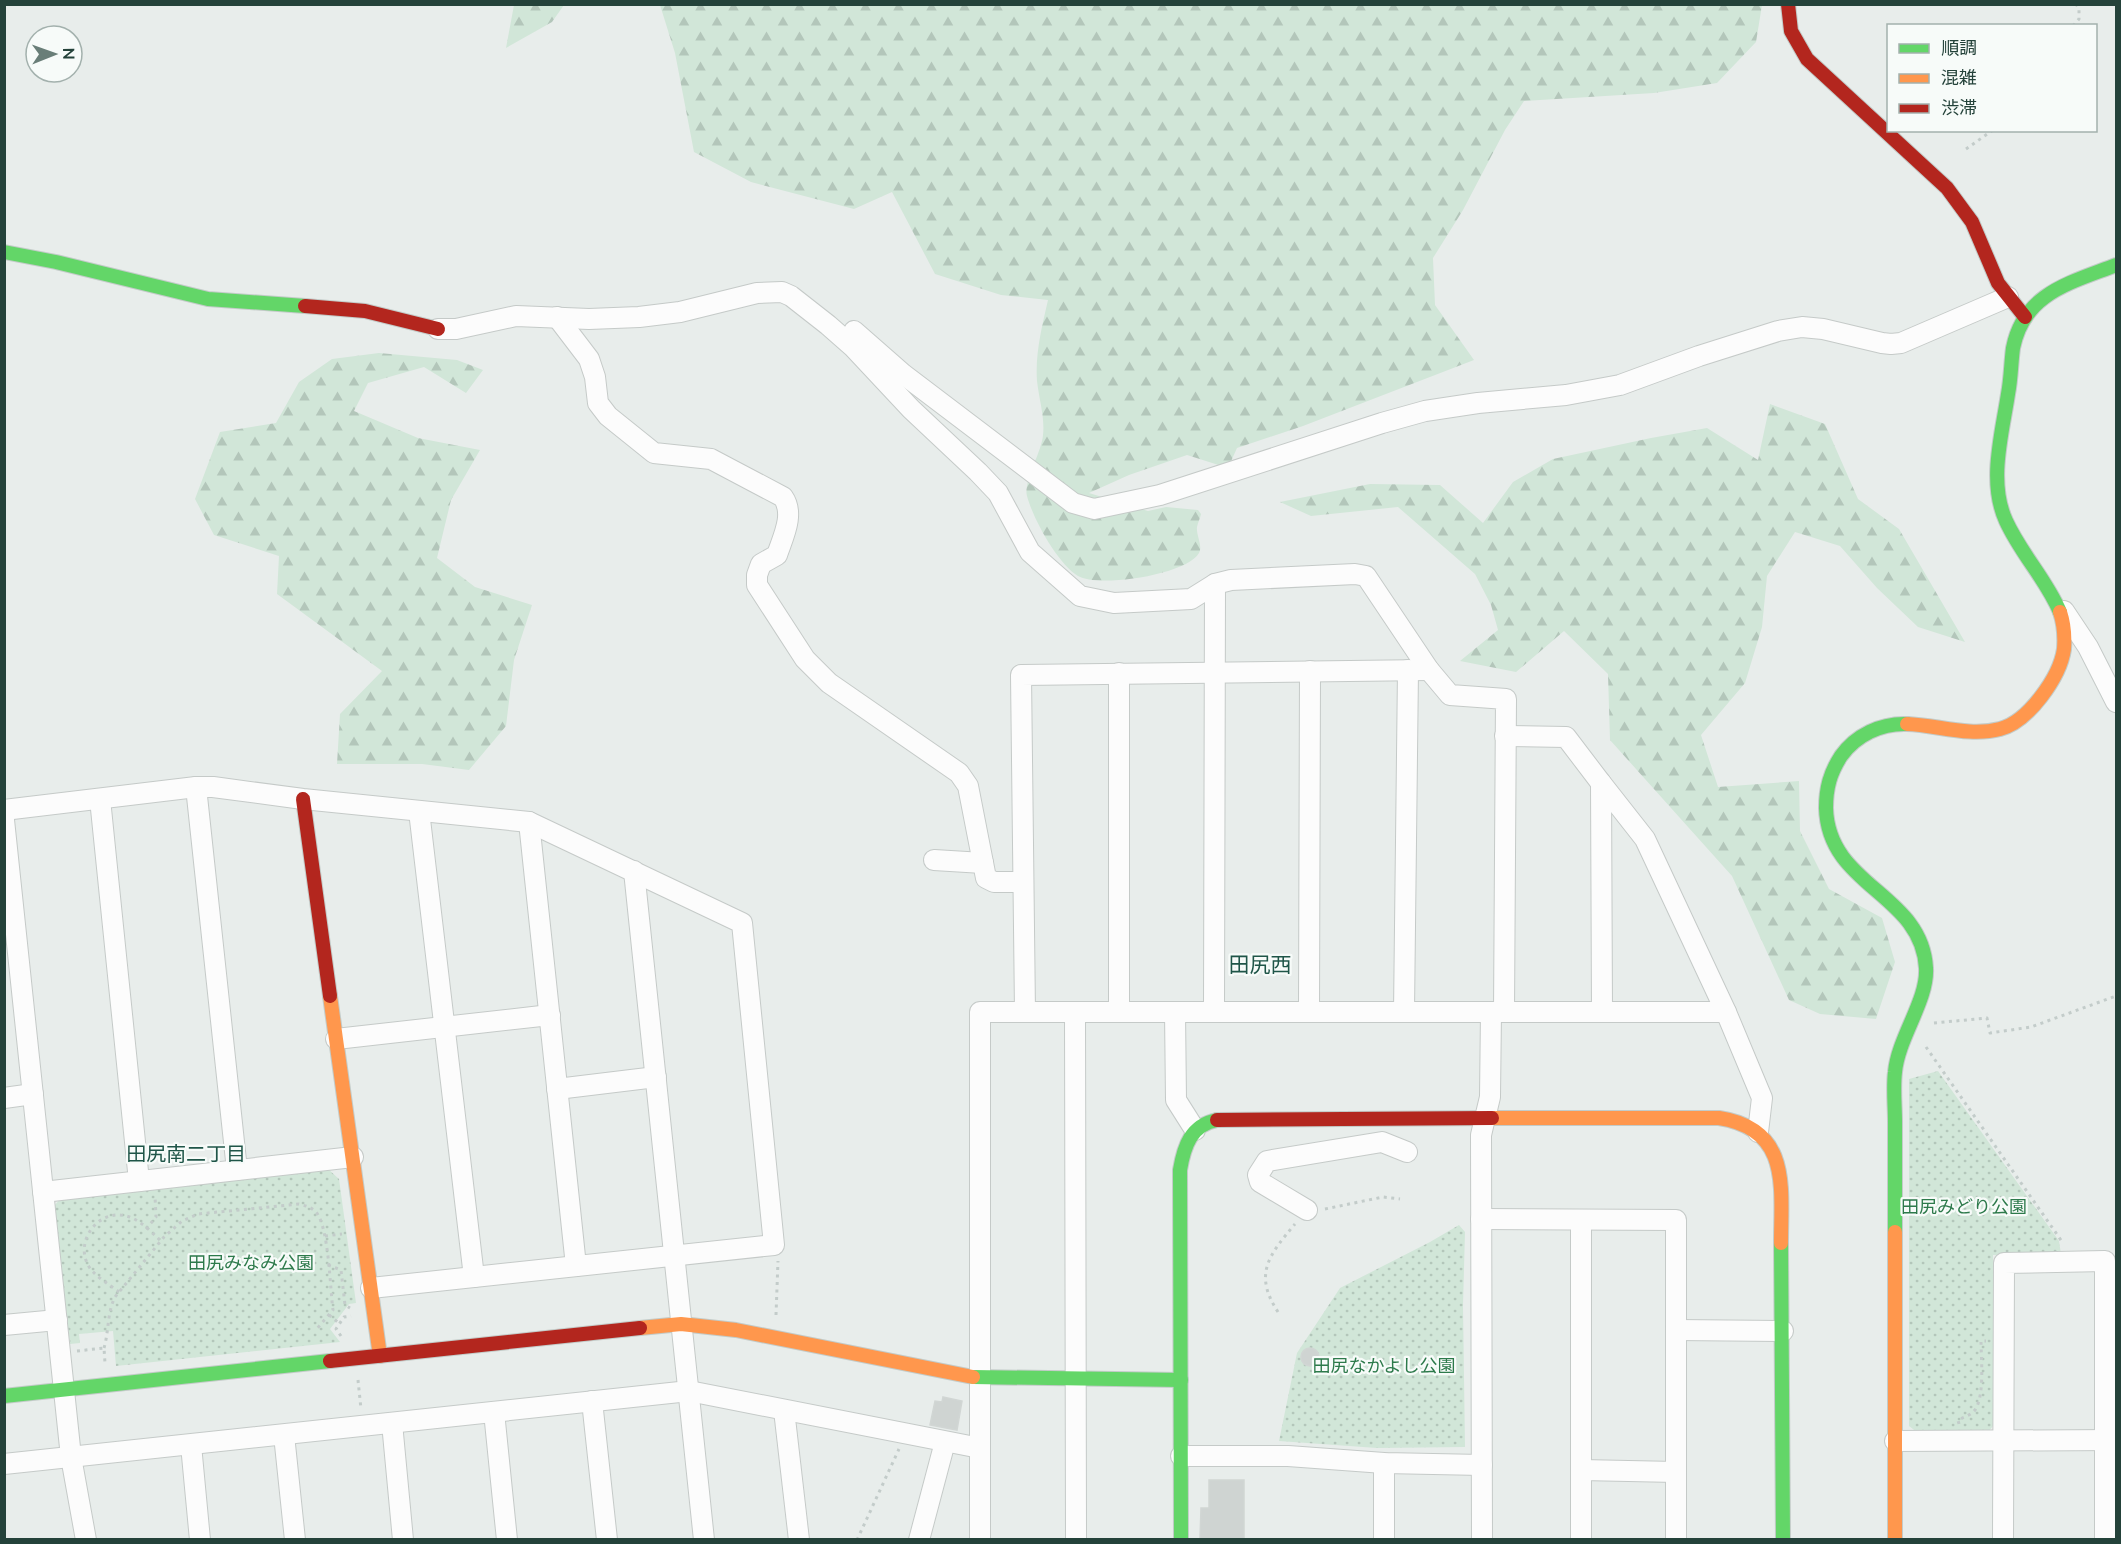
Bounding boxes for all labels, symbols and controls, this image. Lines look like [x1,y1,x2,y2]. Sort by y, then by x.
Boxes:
north arrow [24,24,84,84]
legend [1887,24,2097,132]
text: 順調 [1941,36,1977,59]
text: N [59,48,79,60]
text: 混雑 [1941,66,1977,89]
text: 渋滞 [1941,96,1977,119]
district label: 田尻西 [1229,951,1292,977]
district label: 田尻南二丁目 [126,1141,246,1166]
park label: 田尻みどり公園 [1901,1195,2027,1218]
park label: 田尻みなみ公園 [188,1251,314,1274]
park label: 田尻なかよし公園 [1312,1354,1456,1377]

